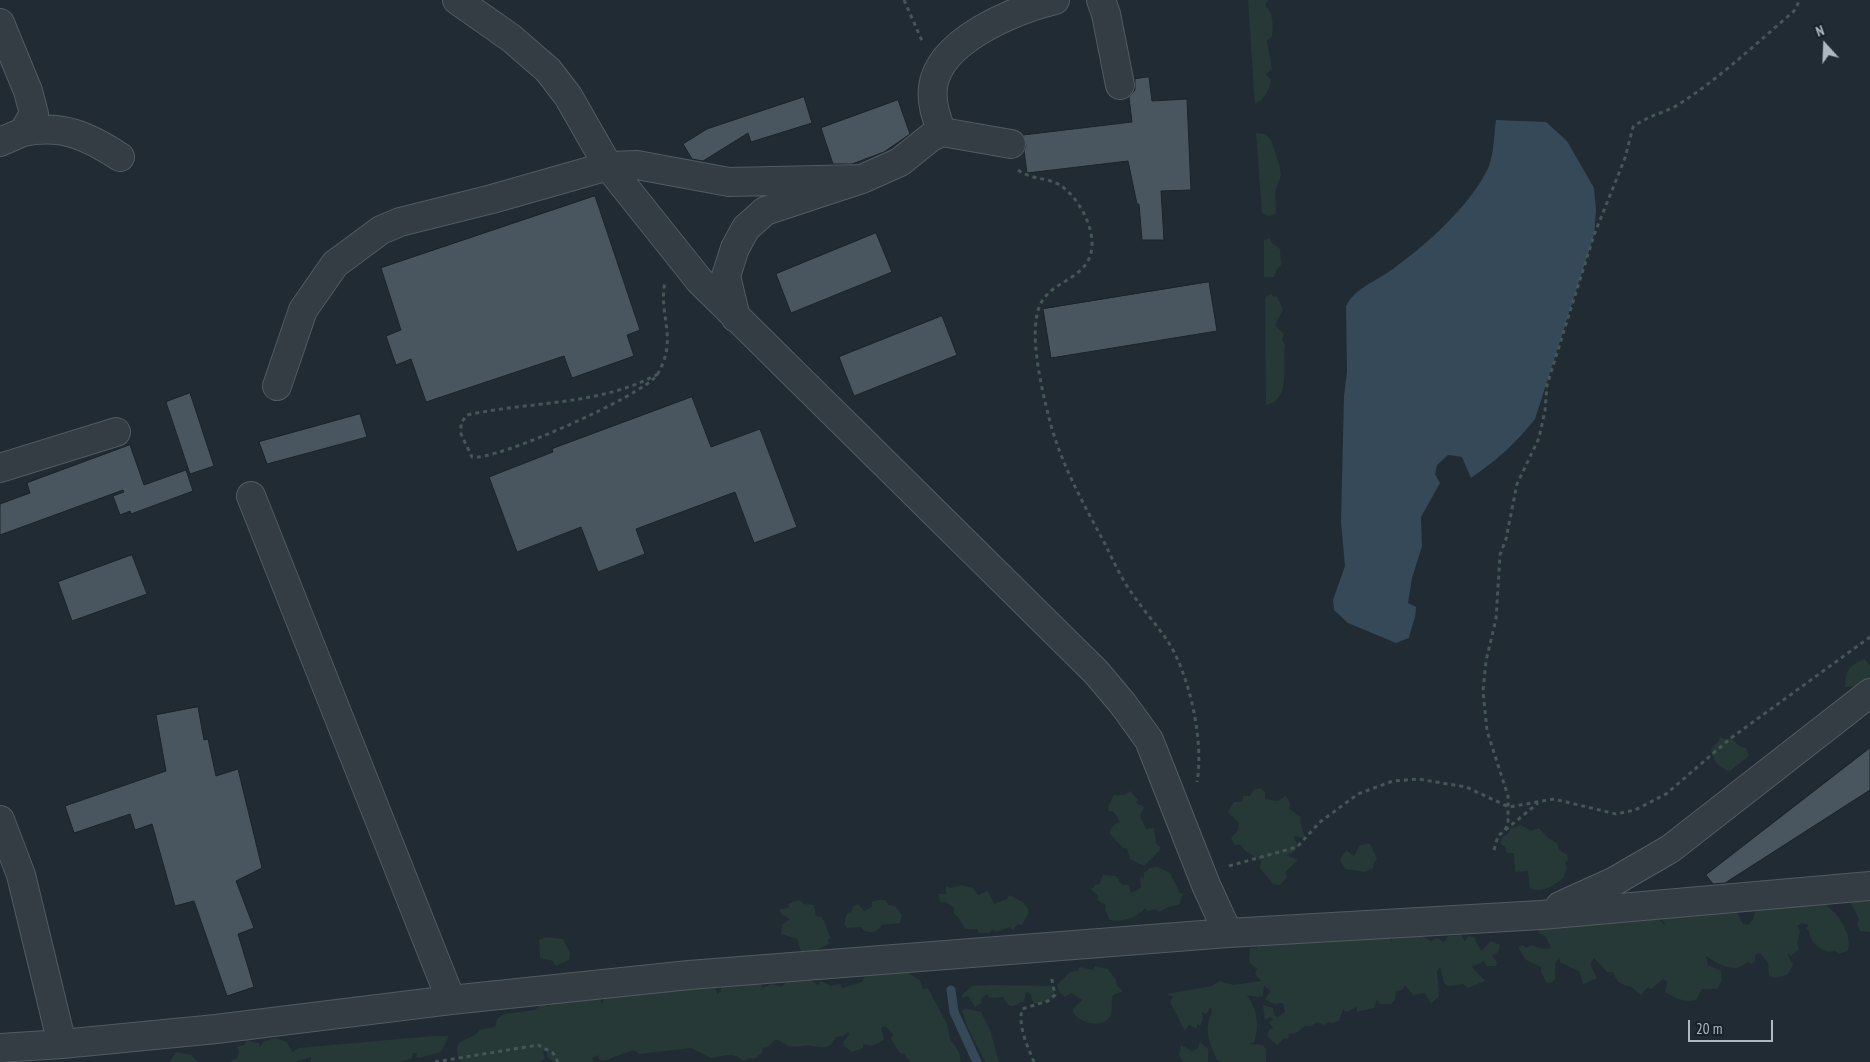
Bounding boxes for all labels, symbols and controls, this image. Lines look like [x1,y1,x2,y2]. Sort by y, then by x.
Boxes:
north arrow [1800,20,1850,70]
text: N [1813,21,1827,41]
scale bar [1690,1010,1775,1042]
text: 20 m [1696,1019,1722,1038]

